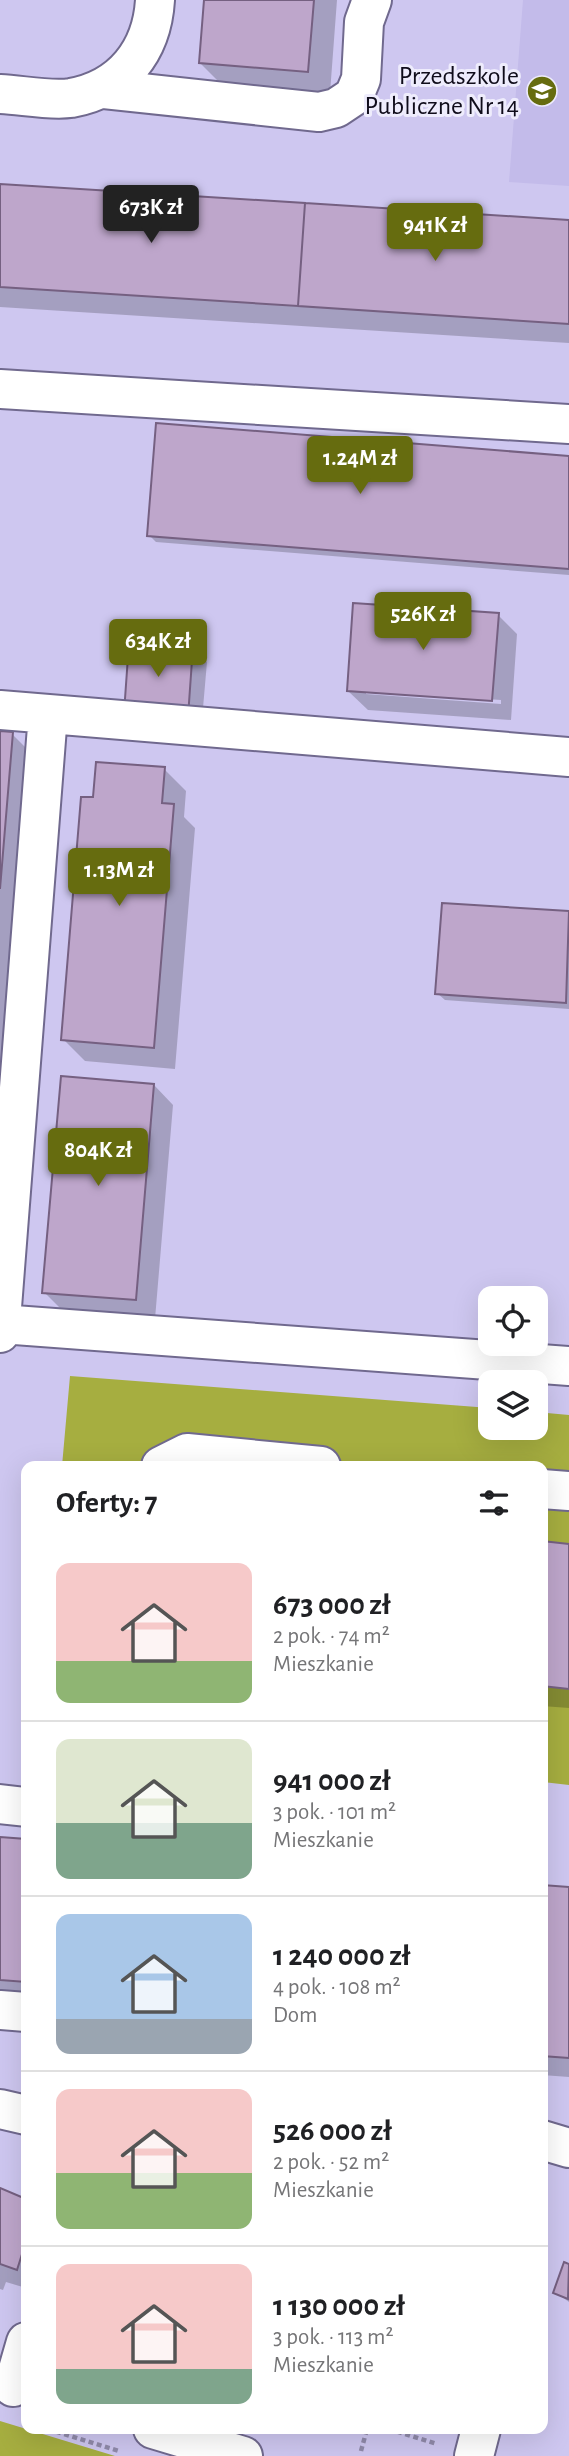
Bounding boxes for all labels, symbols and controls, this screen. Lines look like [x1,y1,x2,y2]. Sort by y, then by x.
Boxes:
place label: Przedszkole Publiczne Nr 14 [364,63,519,119]
school or university icon: Przedszkole Publiczne Nr 14 [525,74,559,108]
pin: 673K zł [86,186,216,245]
text: 673K zł [119,196,183,219]
pin: 941K zł [370,204,500,263]
text: 941K zł [403,214,467,237]
pin: 1.24M zł [288,436,432,496]
text: 1.24M zł [323,447,397,470]
pin: 526K zł [358,592,488,652]
text: 526K zł [390,603,456,626]
pin: 634K zł [93,620,223,679]
text: 634K zł [125,630,191,653]
pin: 1.13M zł [47,848,191,908]
text: 1.13M zł [84,859,154,882]
pin: 804K zł [33,1128,163,1188]
text: 804K zł [64,1139,132,1162]
map controls [478,1286,548,1440]
button: locate [478,1286,548,1356]
button: layers [478,1370,548,1440]
icon: filters [475,1484,513,1522]
text: Oferty: 7 [56,1488,158,1518]
text: 673 000 zł [273,1590,391,1620]
icon: home [112,1591,196,1675]
text: 2 pok. · 74 m² [273,1625,390,1648]
text: Mieszkanie [273,1653,374,1676]
text: 941 000 zł [273,1766,391,1796]
icon: home [112,1767,196,1851]
text: 3 pok. · 101 m² [273,1801,396,1824]
text: Mieszkanie [273,1829,374,1852]
text: 1 240 000 zł [273,1941,411,1971]
icon: home [112,1942,196,2026]
text: 4 pok. · 108 m² [273,1976,401,1999]
text: Dom [273,2004,317,2027]
text: 526 000 zł [273,2116,392,2146]
icon: home [112,2117,196,2201]
text: 2 pok. · 52 m² [273,2151,389,2174]
text: Mieszkanie [273,2179,374,2202]
text: 1 130 000 zł [273,2291,405,2321]
icon: home [112,2292,196,2376]
text: 3 pok. · 113 m² [273,2326,393,2349]
text: Mieszkanie [273,2354,374,2377]

